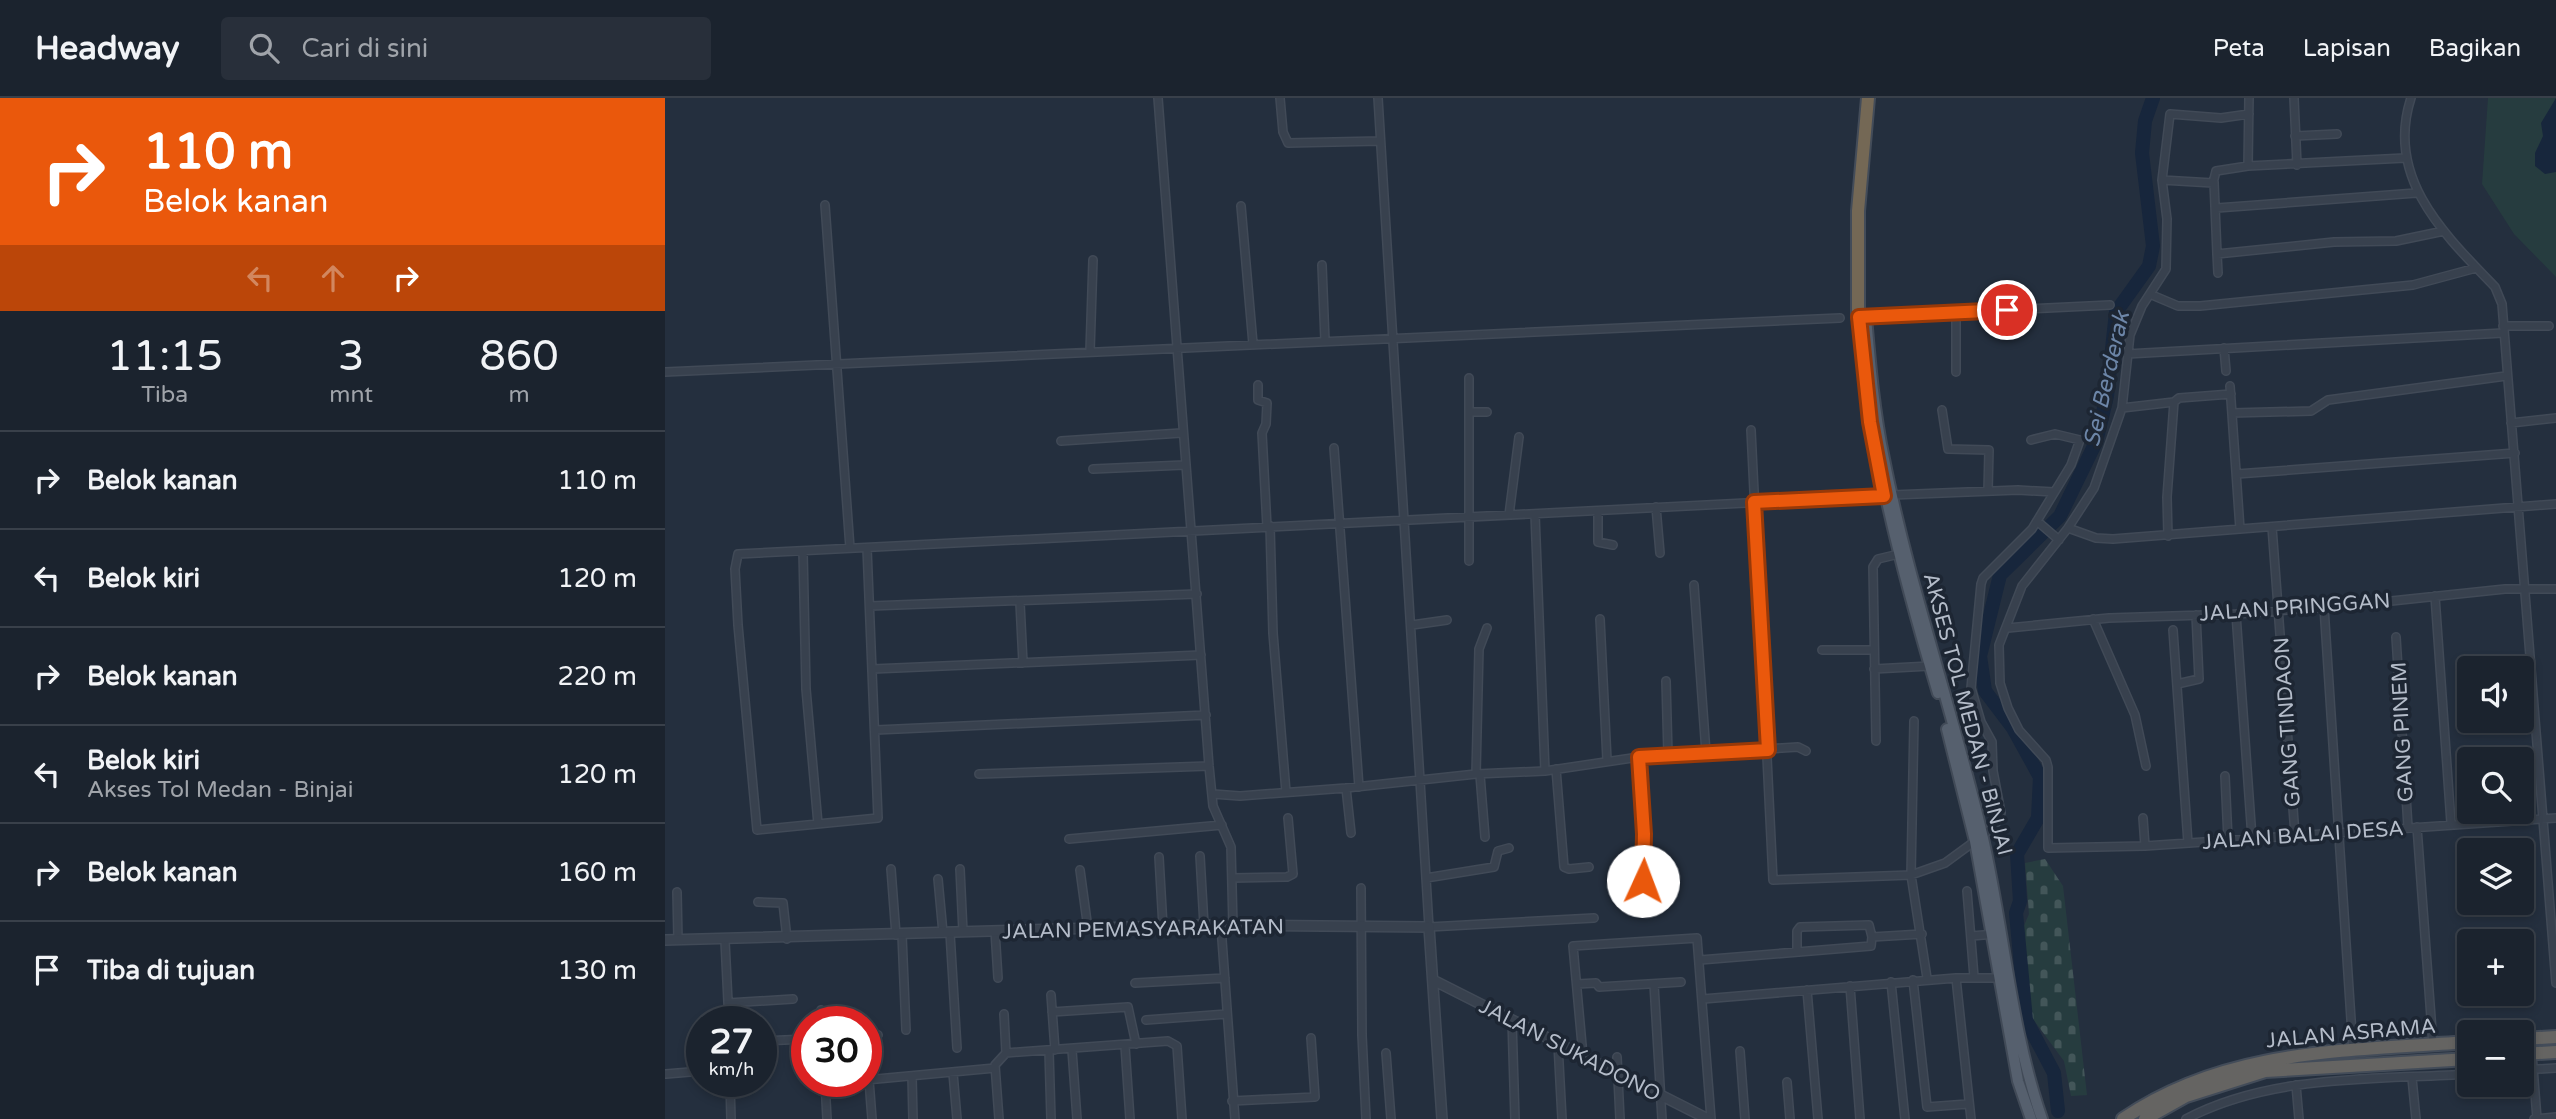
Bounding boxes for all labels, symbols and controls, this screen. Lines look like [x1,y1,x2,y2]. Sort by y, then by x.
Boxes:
search box [221,17,711,80]
text: Headway [35,29,179,68]
icon: search [245,29,283,67]
text: Cari di sini [301,33,428,64]
text: Peta [2213,34,2265,63]
text: Lapisan [2303,34,2391,63]
text: Bagikan [2429,34,2521,63]
text: 110 m [143,123,293,182]
icon: right [28,126,119,217]
text: Belok kanan [143,183,328,221]
icon: left [241,259,279,297]
icon: ahead [314,259,352,297]
icon: right [387,259,425,297]
pin [1977,280,2037,340]
icon: arrive [1988,291,2026,329]
water label: Sei Berderak [2078,307,2136,450]
text: 11:15 [106,331,223,382]
text: 3 [338,331,364,382]
text: 860 [479,331,559,382]
text: Tiba [141,381,188,409]
text: mnt [329,381,373,409]
text: m [508,381,530,409]
icon: right [28,461,66,499]
text: Belok kanan [87,465,238,496]
text: 110 m [557,465,637,496]
icon: left [28,559,66,597]
text: Belok kiri [87,563,200,594]
text: 120 m [557,563,637,594]
street label: AKSES TOL MEDAN - BINJAI [1918,570,2017,858]
street label: JALAN PRINGGAN [2199,588,2391,627]
street label: GANG TINDAON [2269,636,2306,808]
map controls [2457,656,2534,1097]
button: sound [2457,656,2534,733]
icon: right [28,657,66,695]
text: Belok kanan [87,661,238,692]
text: 220 m [557,661,637,692]
street label: GANG PINEM [2386,661,2419,803]
text: Belok kiri [87,745,200,776]
button: search [2457,747,2534,824]
icon: left [28,755,66,793]
text: 120 m [557,759,637,790]
text: Akses Tol Medan - Binjai [87,776,353,804]
street label: JALAN BALAI DESA [2201,816,2405,855]
button: layers [2457,838,2534,915]
position arrow [1606,844,1680,918]
icon: right [28,853,66,891]
text: Belok kanan [87,857,238,888]
text: 160 m [557,857,637,888]
street label: JALAN PEMASYARAKATAN [1002,915,1284,944]
button: + [2457,929,2534,1006]
icon: arrive [28,951,66,989]
text: Tiba di tujuan [87,955,255,986]
text: 130 m [557,955,637,986]
street label: JALAN SUKADONO [1475,994,1665,1107]
speed limit sign: 30 [791,1006,882,1097]
street label: JALAN ASRAMA [2265,1014,2437,1053]
button: − [2457,1020,2534,1097]
text: 27 [710,1021,753,1063]
text: km/h [709,1058,754,1080]

